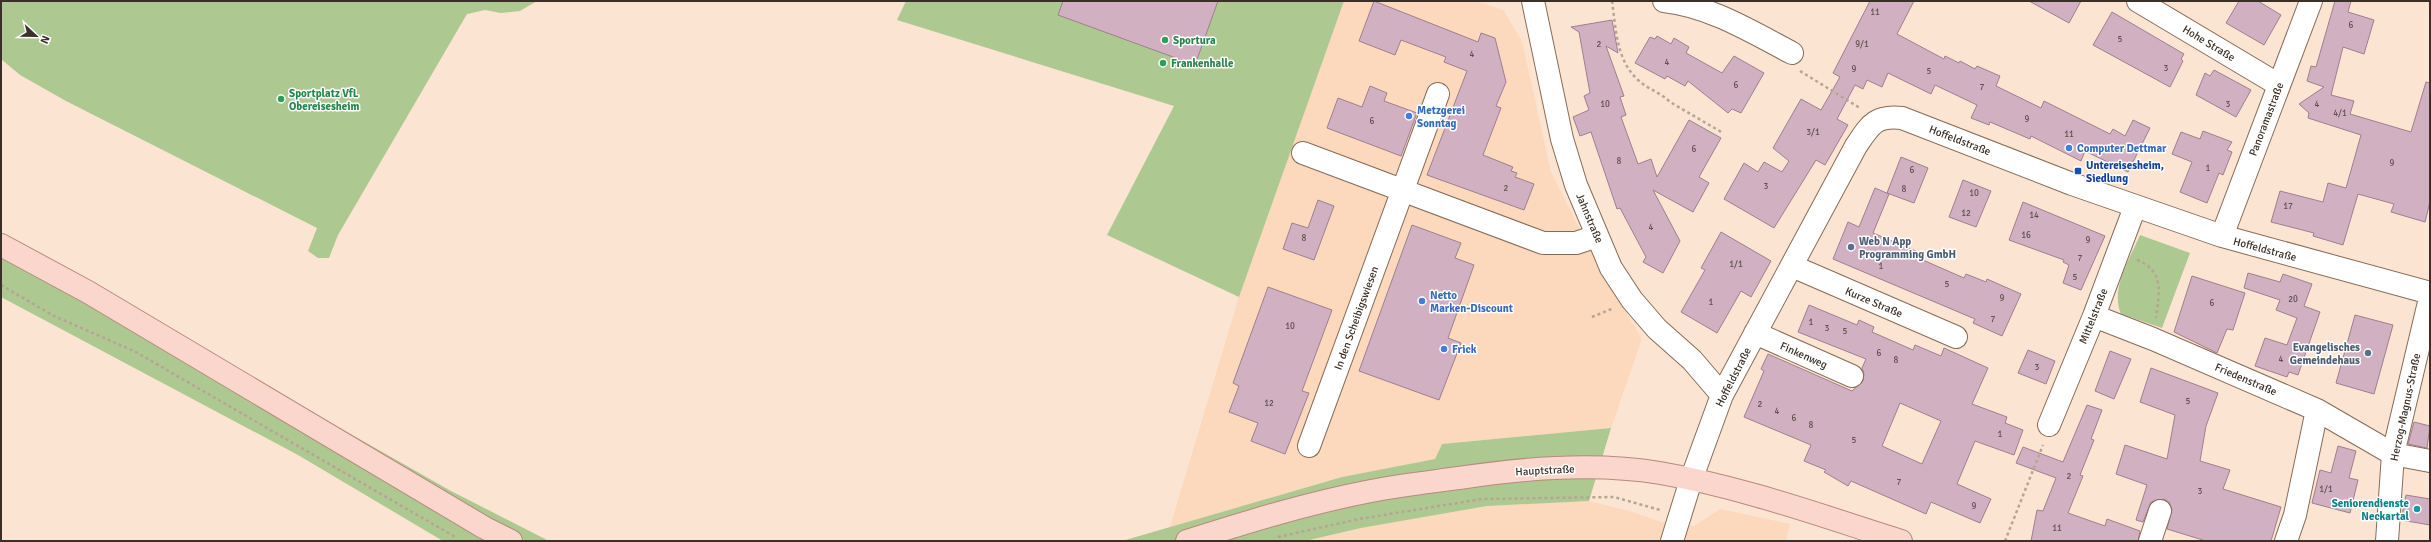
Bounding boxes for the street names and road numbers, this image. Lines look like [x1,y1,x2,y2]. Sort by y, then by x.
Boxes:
street label: Hohe Straße [2180,23,2237,64]
street label: Panoramastraße [2246,81,2286,158]
street label: Hoffeldstraße [1927,123,1993,158]
street label: Jahnstraße [1573,191,1606,245]
street label: Hoffeldstraße [2232,235,2298,264]
street label: In den Scheibigswiesen [1332,265,1381,372]
street label: Kurze Straße [1843,285,1904,320]
street label: Mittelstraße [2076,287,2110,346]
street label: Finkenweg [1778,339,1830,372]
street label: Hoffeldstraße [1713,345,1754,409]
street label: Herzog-Magnus-Straße [2388,352,2423,462]
street label: Friedenstraße [2213,361,2279,398]
street label: Hauptstraße [1515,462,1575,479]

